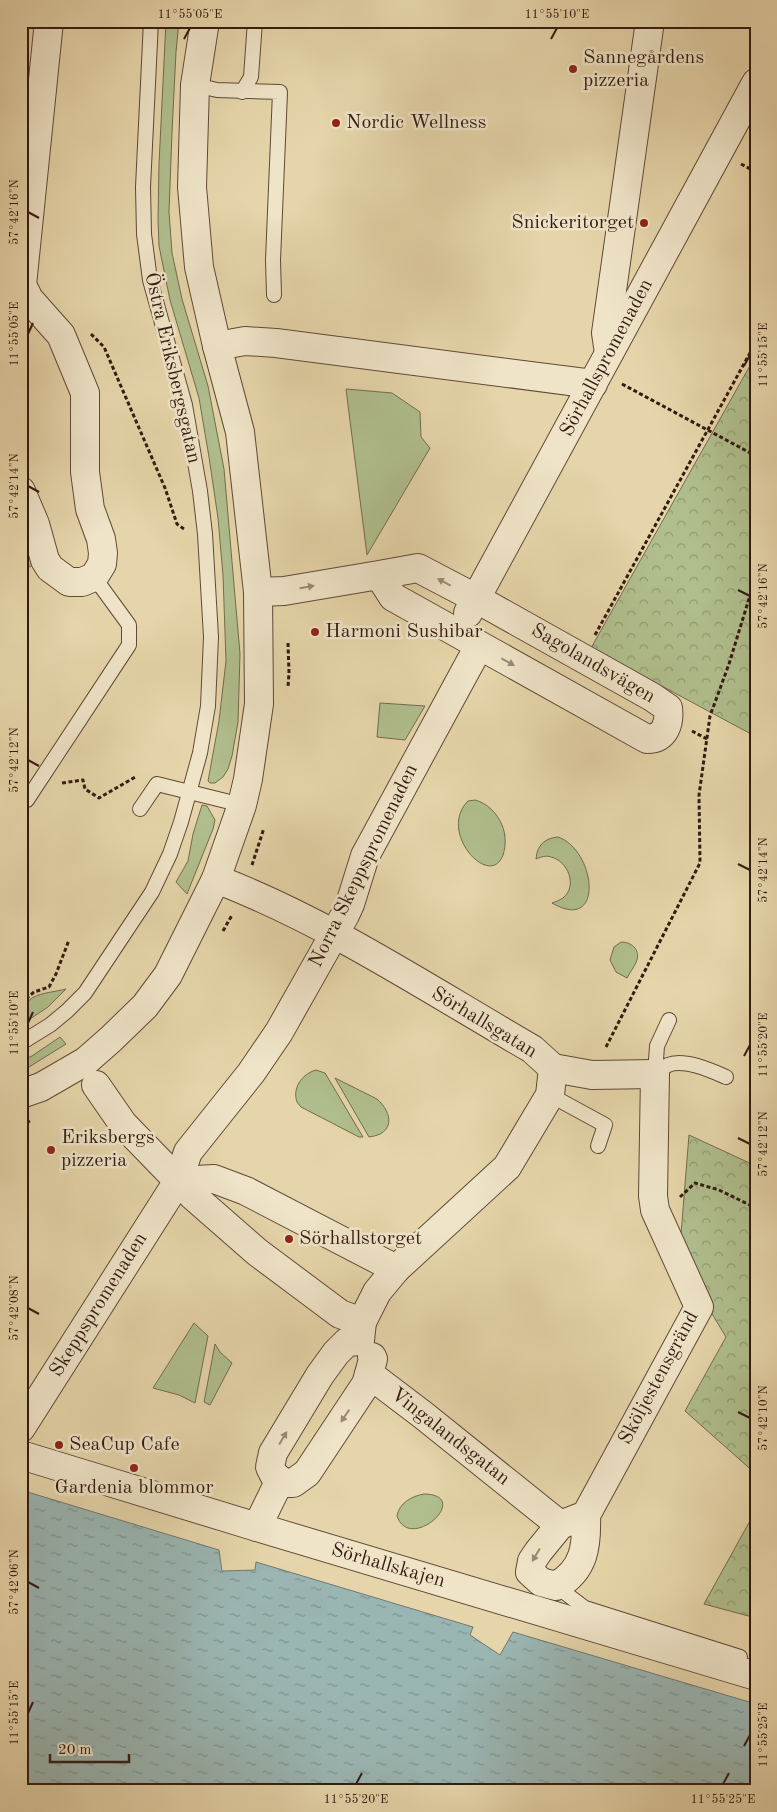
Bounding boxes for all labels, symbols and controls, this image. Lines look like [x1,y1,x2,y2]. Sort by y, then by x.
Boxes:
text: 11°55'05"E [158,8,222,21]
text: 11°55'10"E [525,8,589,21]
place label: Sannegårdens pizzeria [583,48,704,91]
marker: Sannegårdens pizzeria [567,63,579,75]
place label: Nordic Wellness [346,113,486,133]
marker: Nordic Wellness [330,117,342,129]
text: 57°42'16"N [8,179,21,245]
place label: Snickeritorget [511,213,634,233]
marker: Snickeritorget [638,217,650,229]
street label: Östra Eriksbergsgatan [140,270,207,466]
street label: Sörhallspromenaden [557,276,657,440]
text: 11°55'05"E [8,302,21,366]
text: 11°55'15"E [757,323,770,387]
text: 57°42'14"N [8,453,21,519]
text: 57°42'16"N [757,563,770,629]
one-way arrow [437,578,451,586]
one-way arrow [299,583,315,591]
street label: Sagolandsvägen [528,620,659,708]
place label: Harmoni Sushibar [325,622,483,642]
marker: Harmoni Sushibar [309,626,321,638]
one-way arrow [502,658,515,667]
text: 57°42'12"N [8,727,21,793]
street label: Norra Skeppspromenaden [306,761,422,971]
text: 57°42'14"N [757,837,770,903]
street label: Sörhallsgatan [428,984,540,1062]
text: 11°55'10"E [8,991,21,1055]
text: 11°55'20"E [757,1013,770,1077]
text: 57°42'12"N [757,1111,770,1177]
place label: Eriksbergs pizzeria [61,1128,155,1171]
marker: Eriksbergs pizzeria [45,1144,57,1156]
street label: Skeppspromenaden [47,1229,152,1381]
place label: Sörhallstorget [299,1229,422,1249]
marker: Sörhallstorget [283,1233,295,1245]
text: 57°42'08"N [8,1275,21,1341]
street label: Sköljestensgränd [615,1308,703,1448]
street label: Vingalandsgatan [387,1384,513,1490]
text: 57°42'10"N [757,1385,770,1451]
one-way arrow [340,1409,350,1422]
one-way arrow [278,1431,287,1444]
place label: SeaCup Cafe [69,1435,180,1455]
marker: SeaCup Cafe [53,1439,65,1451]
marker: Gardenia blommor [128,1462,140,1474]
place label: Gardenia blommor [54,1478,214,1498]
street label: Sörhallskajen [329,1540,447,1592]
text: 57°42'06"N [8,1549,21,1615]
one-way arrow [532,1549,541,1562]
text: 11°55'15"E [8,1681,21,1745]
text: 11°55'25"E [757,1703,770,1767]
scale bar [50,1732,129,1764]
text: 20 m [58,1743,92,1758]
text: 11°55'20"E [324,1793,388,1806]
text: 11°55'25"E [691,1793,755,1806]

